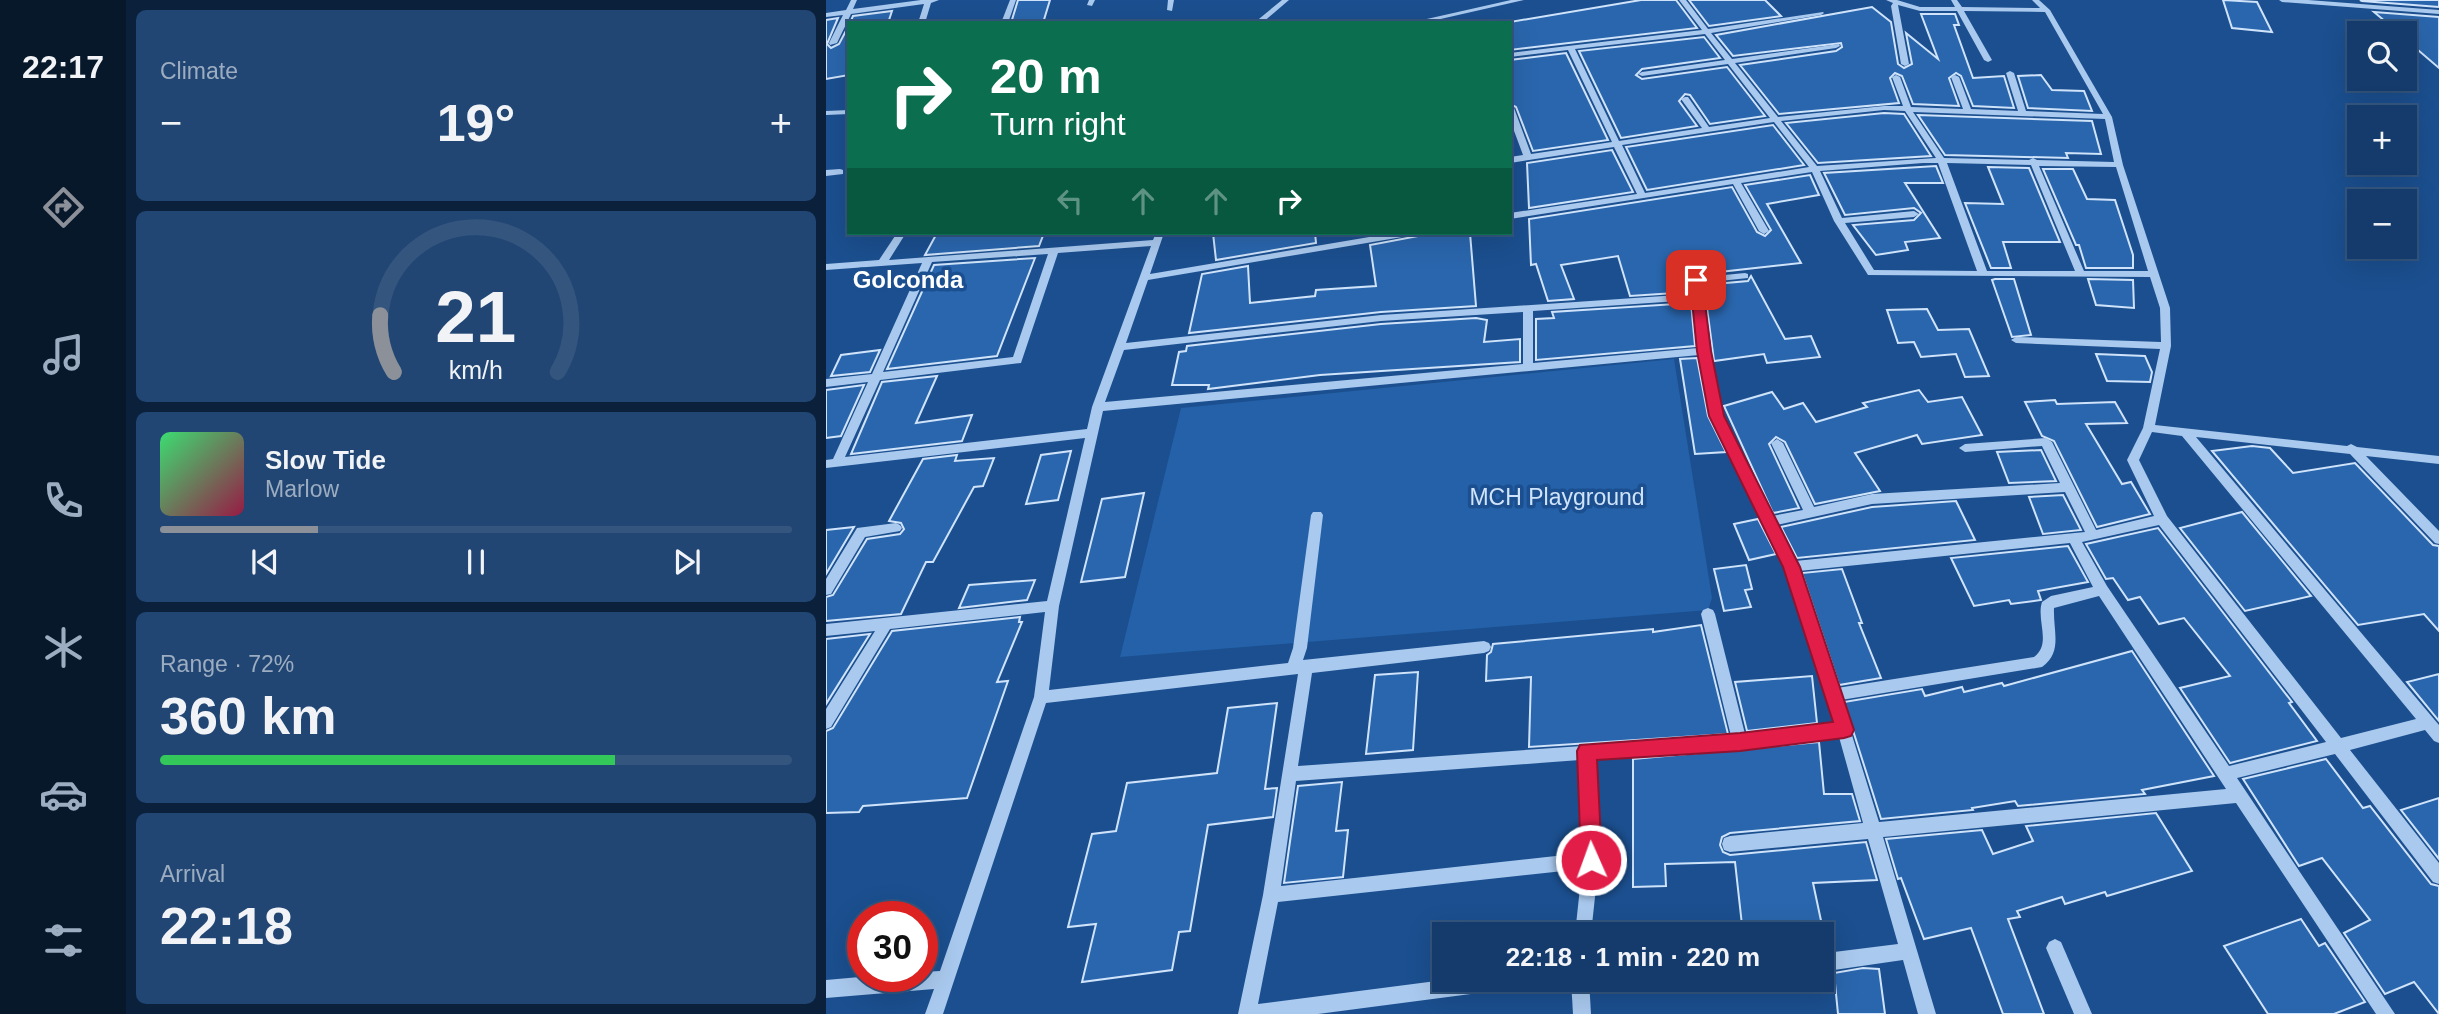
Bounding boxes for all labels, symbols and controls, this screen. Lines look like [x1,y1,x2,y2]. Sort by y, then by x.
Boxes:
map controls [2347,21,2417,259]
button: search [2347,21,2417,91]
text: 22:17 [22,49,104,85]
icon: right [875,49,966,140]
text: 20 m [990,49,1102,103]
text: Climate [160,58,238,84]
text: 19° [437,94,515,152]
text: − [160,102,182,144]
text: + [770,102,792,144]
button: + [2347,105,2417,175]
text: Turn right [990,106,1126,142]
icon: left [1051,182,1089,220]
icon: ahead [1124,182,1162,220]
icon: ahead [1197,182,1235,220]
icon: right [1270,182,1308,220]
icon: directions [39,183,88,232]
button: − [2347,189,2417,259]
pin [1666,250,1726,310]
icon: arrive [1677,261,1715,299]
district label: Golconda [853,266,964,293]
text: 21 [436,277,516,358]
icon: music [39,330,88,379]
text: km/h [449,356,503,384]
text: Slow Tide [265,445,386,475]
icon: phone [39,476,88,525]
text: Marlow [265,476,339,502]
park label: MCH Playground [1469,484,1645,510]
icon: previous [246,543,284,581]
icon: pause [457,543,495,581]
icon: next [668,543,706,581]
icon: climate [39,623,88,672]
text: Range · 72% [160,651,294,677]
text: 360 km [160,687,336,745]
icon: car [39,770,88,819]
position arrow [1554,823,1628,897]
text: Arrival [160,861,225,887]
text: 22:18 [160,897,293,955]
speed limit sign: 30 [847,901,938,992]
icon: filters [39,916,88,965]
text: 22:18 · 1 min · 220 m [1506,942,1760,972]

